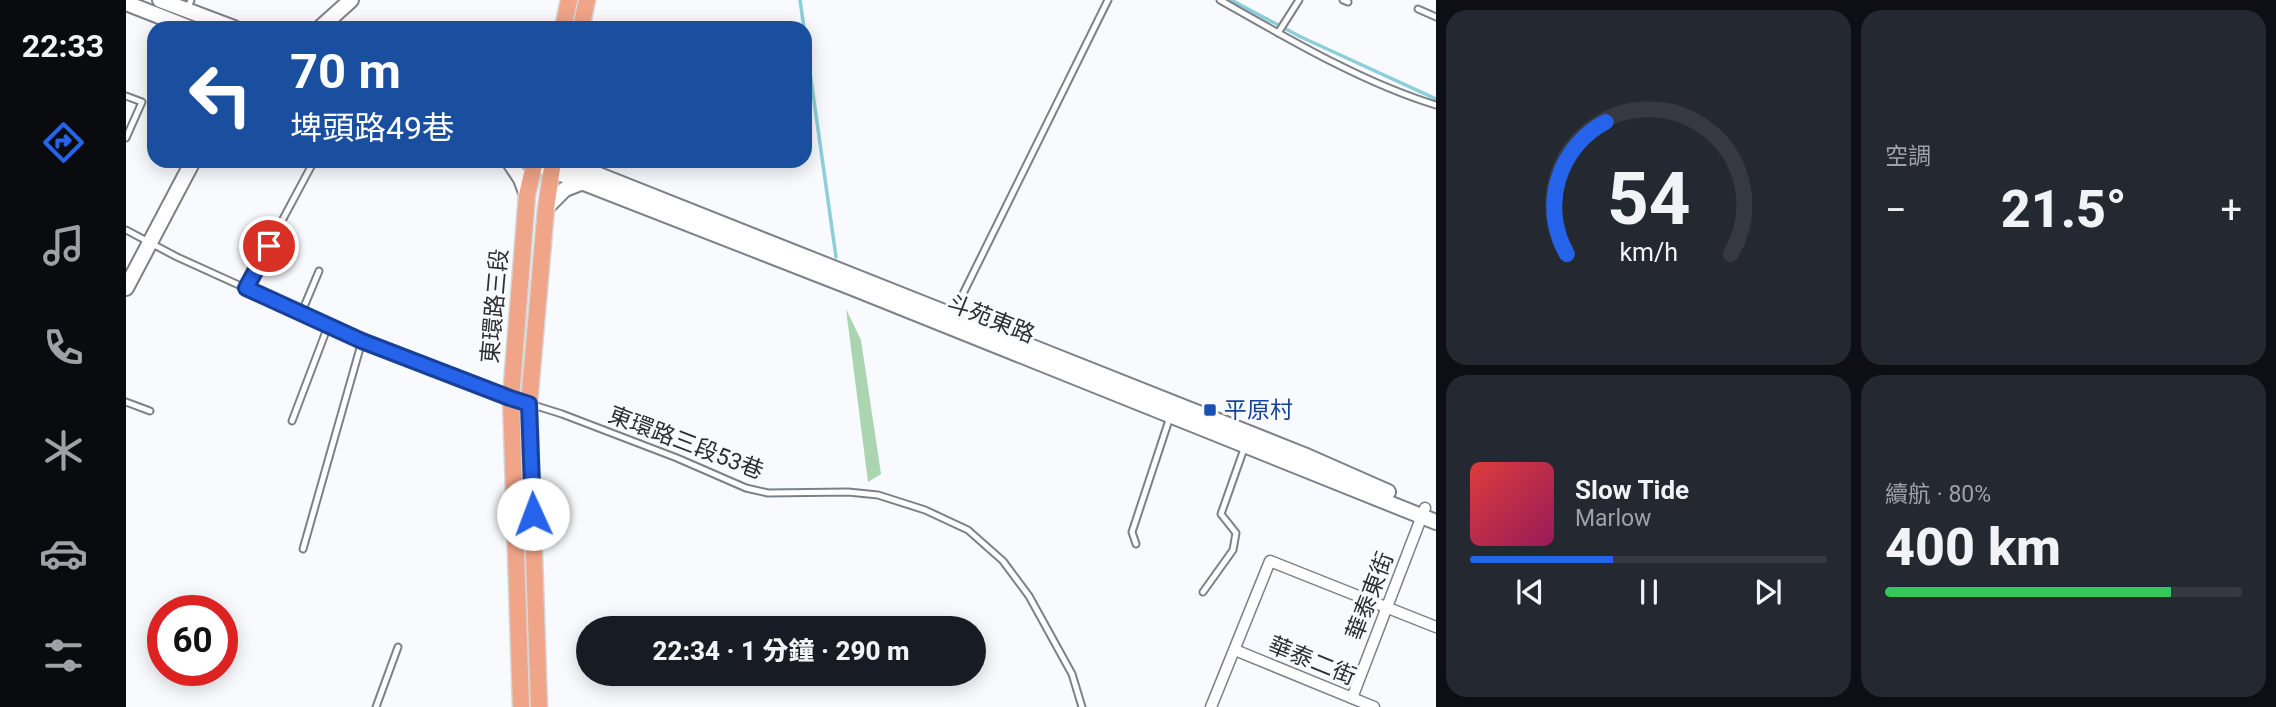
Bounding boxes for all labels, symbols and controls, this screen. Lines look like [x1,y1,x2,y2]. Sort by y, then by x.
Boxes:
text: 22:33 [22,27,104,65]
text: 70 m [290,43,401,100]
icon: left [175,49,266,140]
text: 埤頭路49巷 [290,109,454,147]
icon: directions [39,118,88,167]
text: 空調 [1885,143,1931,170]
text: 54 [1607,156,1690,242]
text: 21.5° [2001,179,2127,240]
text: − [1885,188,1907,232]
text: + [2220,188,2242,232]
pin [239,216,299,276]
icon: music [39,221,88,270]
icon: arrive [250,227,288,265]
text: km/h [1619,237,1678,266]
street label: 東環路三段 [477,248,513,364]
street label: 斗苑東路 [943,289,1039,349]
icon: phone [39,323,88,372]
place label: 平原村 [1224,397,1293,424]
street label: 東環路三段53巷 [605,401,767,485]
marker: 平原村 [1202,402,1218,418]
icon: climate [39,426,88,475]
text: Slow Tide [1575,475,1689,505]
position arrow [496,477,570,551]
text: 續航 · 80% [1885,481,1991,508]
text: Marlow [1575,505,1651,532]
text: 400 km [1885,517,2061,578]
icon: car [39,529,88,578]
street label: 華泰東街 [1341,548,1399,644]
icon: previous [1511,573,1549,611]
icon: pause [1630,573,1668,611]
icon: next [1749,573,1787,611]
speed limit sign: 60 [147,595,238,686]
icon: filters [39,631,88,680]
street label: 華泰二街 [1264,631,1360,691]
text: 22:34 · 1 分鐘 · 290 m [652,636,910,666]

